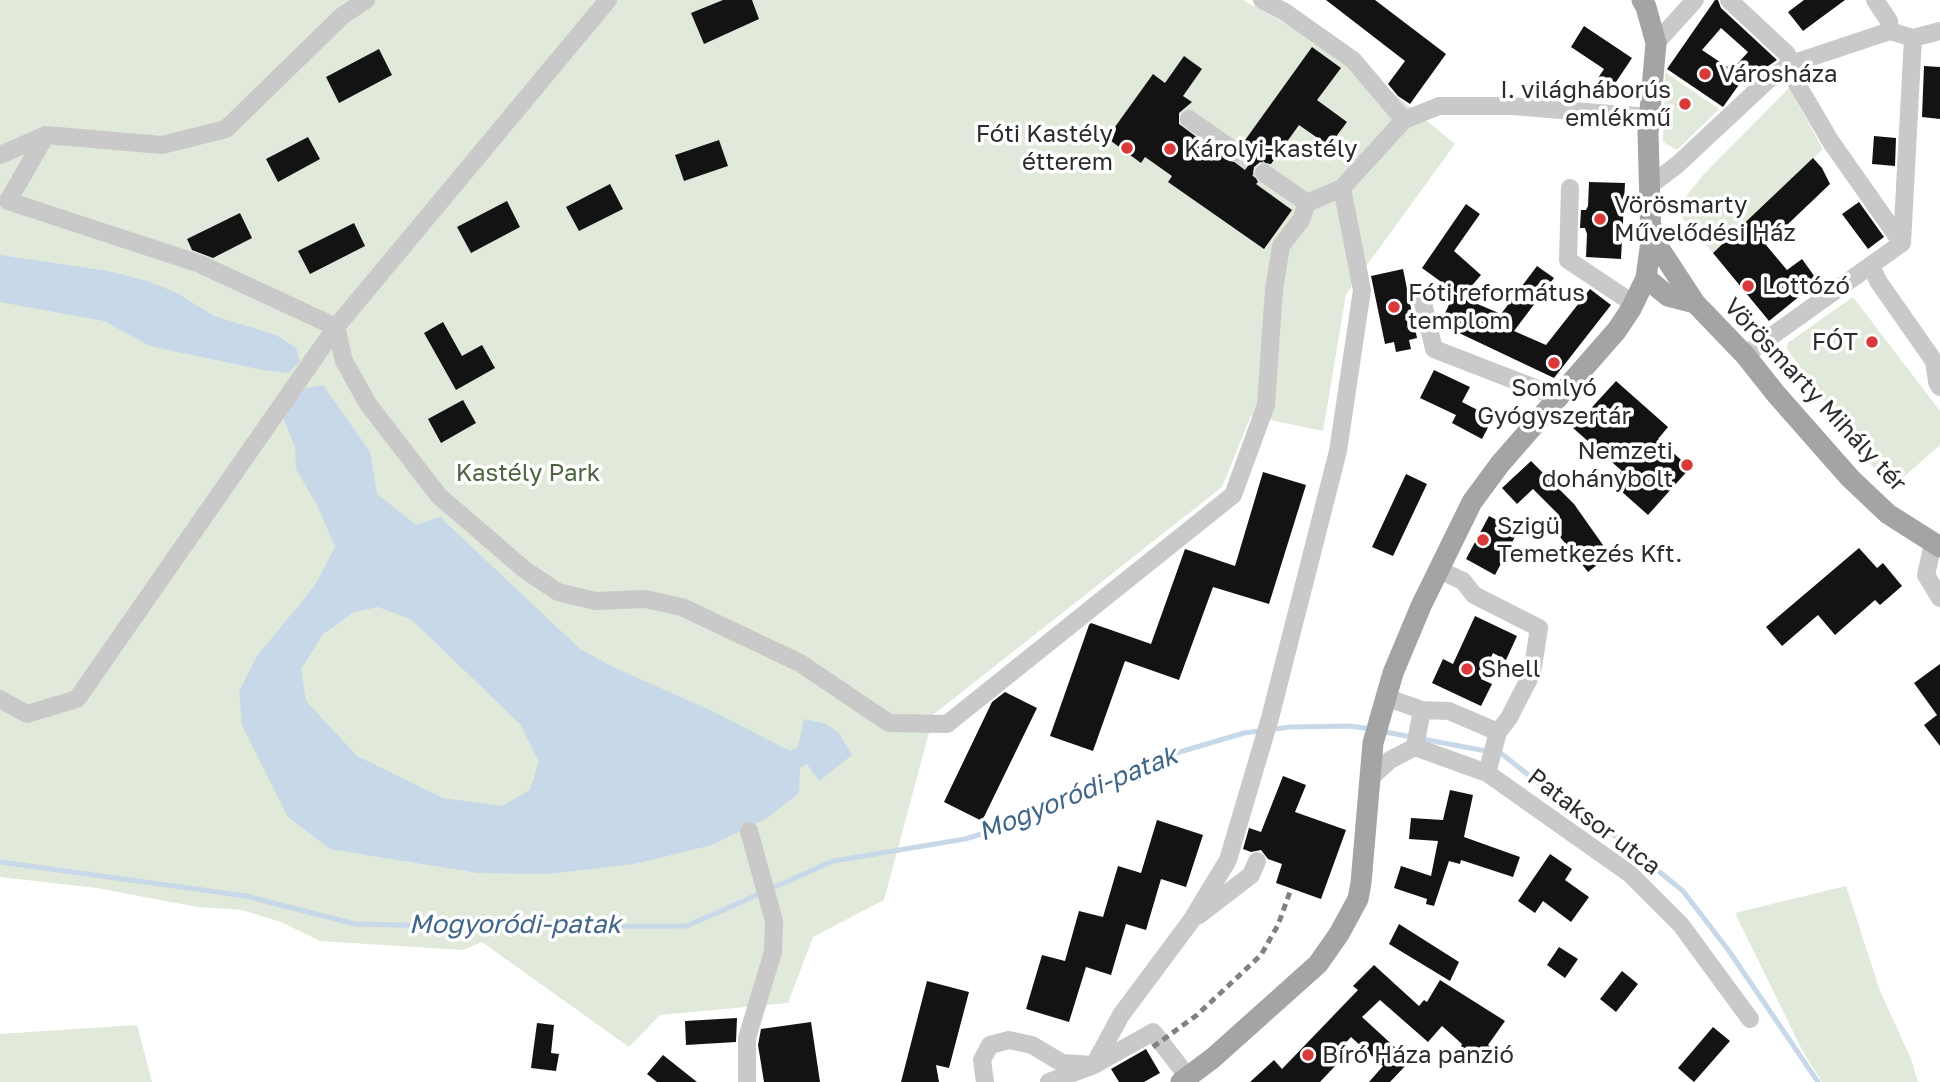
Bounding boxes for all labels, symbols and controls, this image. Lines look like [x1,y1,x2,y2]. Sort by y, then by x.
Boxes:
place label: Városháza [1719,60,1838,88]
marker: Városháza [1697,66,1713,82]
place label: I. világháborús emlékmű [1500,76,1671,132]
marker: I. világháborús emlékmű [1677,96,1693,112]
place label: Fóti Kastély étterem [976,120,1113,176]
place label: Károlyi-kastély [1184,135,1357,163]
marker: Fóti Kastély étterem [1119,140,1135,156]
marker: Károlyi-kastély [1162,141,1178,157]
place label: Vörösmarty Művelődési Ház [1614,191,1796,247]
marker: Vörösmarty Művelődési Ház [1592,211,1608,227]
place label: Lottózó [1762,272,1850,300]
marker: Lottózó [1740,278,1756,294]
place label: Fóti református templom [1408,279,1585,335]
street label: Vörösmarty Mihály tér [1718,292,1912,498]
marker: Fóti református templom [1386,299,1402,315]
place label: FÓT [1812,328,1858,356]
marker: FÓT [1864,334,1880,350]
marker: Somlyó Gyógyszertár [1546,355,1562,371]
place label: Somlyó Gyógyszertár [1477,374,1631,430]
place label: Nemzeti dohánybolt [1542,437,1673,493]
marker: Nemzeti dohánybolt [1679,457,1695,473]
park label: Kastély Park [456,459,600,487]
place label: Szigü Temetkezés Kft. [1497,512,1682,568]
marker: Szigü Temetkezés Kft. [1475,532,1491,548]
place label: Shell [1481,655,1540,683]
marker: Shell [1459,661,1475,677]
water label: Mogyoródi-patak [974,740,1182,848]
street label: Pataksor utca [1522,763,1666,881]
water label: Mogyoródi-patak [409,909,621,941]
place label: Bíró Háza panzió [1322,1041,1514,1069]
marker: Bíró Háza panzió [1300,1047,1316,1063]

